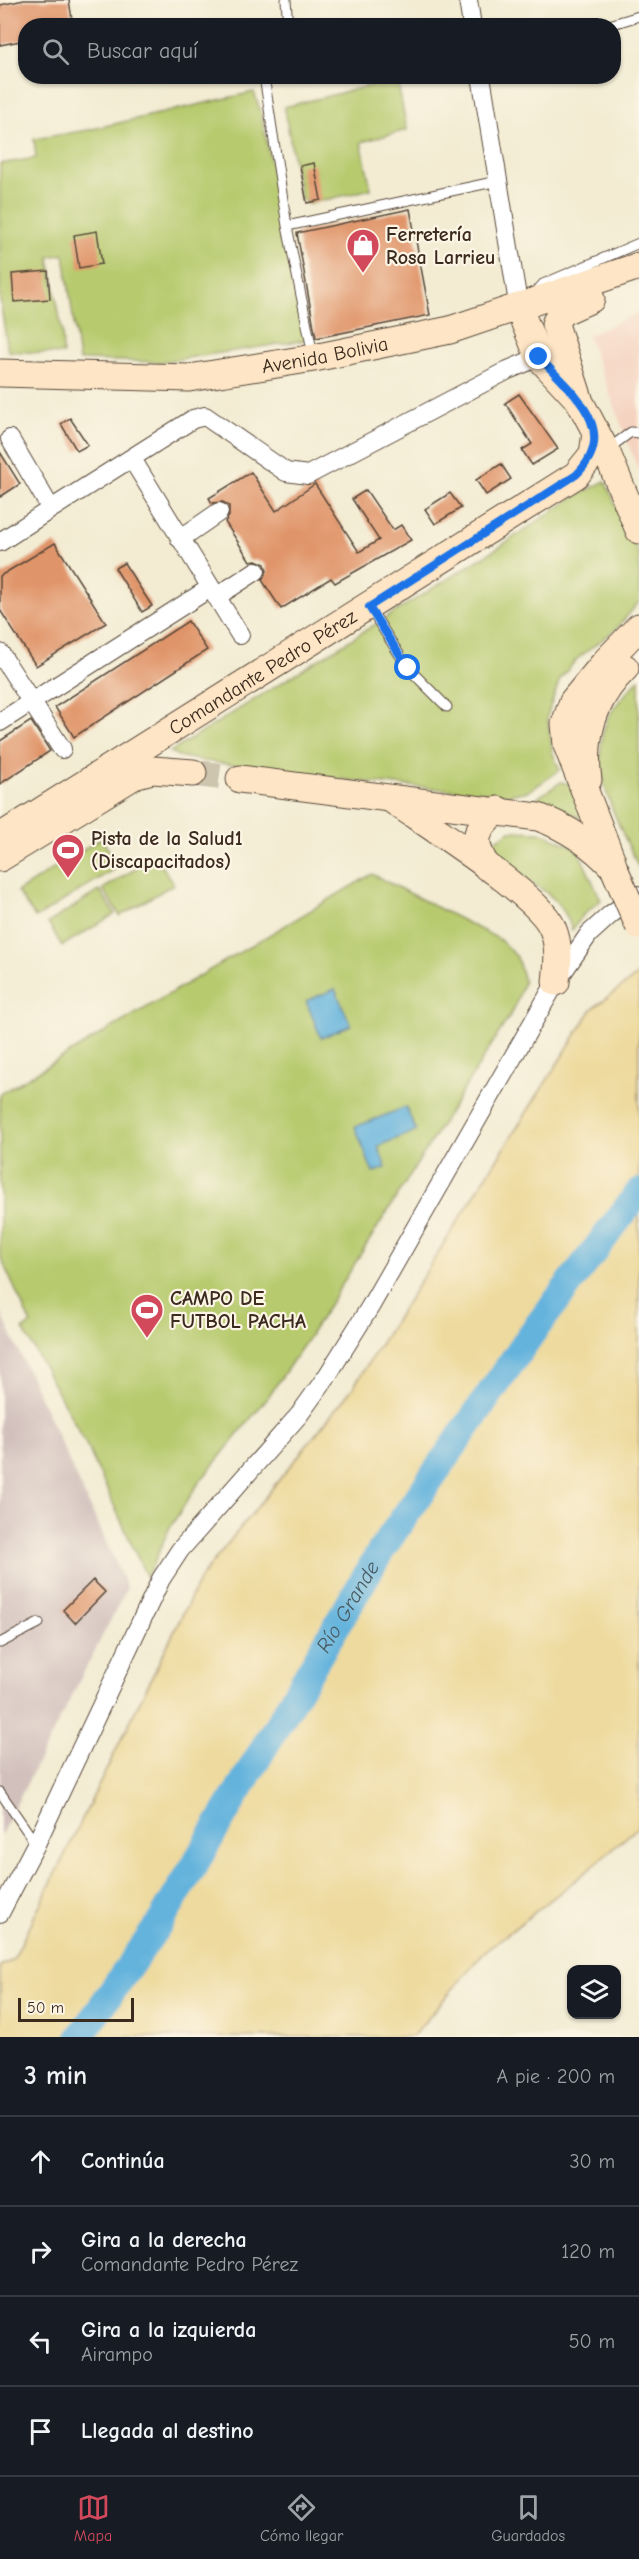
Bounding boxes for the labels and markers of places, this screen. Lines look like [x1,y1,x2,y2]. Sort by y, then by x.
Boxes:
place label: Ferretería Rosa Larrieu [386,223,495,269]
shop icon: Ferretería Rosa Larrieu [345,227,381,274]
place label: Pista de la Salud1 (Discapacitados) [91,827,243,873]
sports icon: Pista de la Salud1 (Discapacitados) [50,832,86,879]
place label: CAMPO DE FUTBOL PACHA [170,1287,306,1333]
sports icon: CAMPO DE FUTBOL PACHA [129,1292,165,1339]

